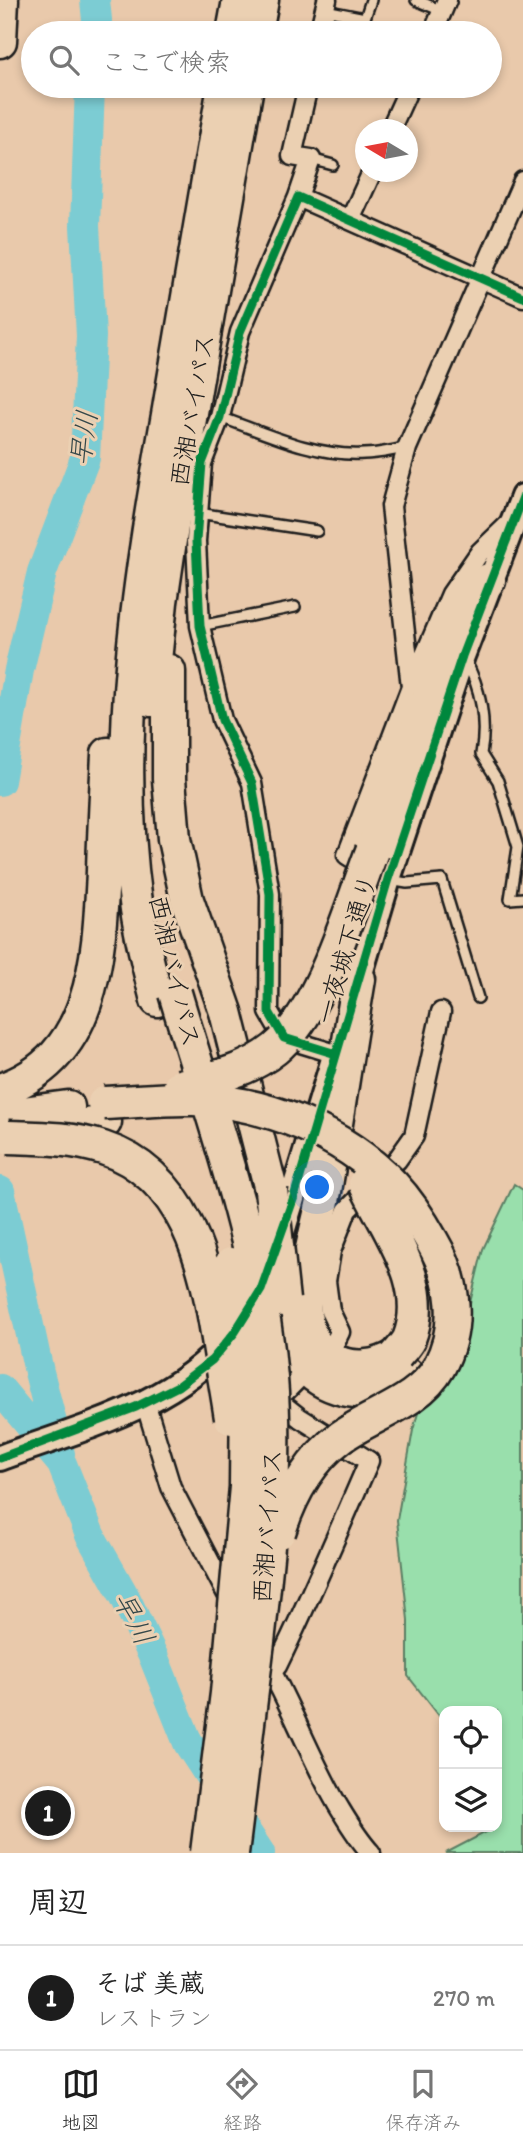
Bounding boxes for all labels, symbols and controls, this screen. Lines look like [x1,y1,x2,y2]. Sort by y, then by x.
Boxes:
search box [21,21,502,98]
icon: search [45,41,83,79]
text: ここで検索 [101,46,231,78]
north arrow [355,119,418,182]
street label: 西湘バイパス [163,331,221,489]
water label: 早川 [62,408,104,468]
street label: 一夜城下通り [308,870,384,1028]
street label: 西湘バイパス [142,892,208,1050]
your location [300,1170,334,1204]
street label: 西湘バイパス [246,1447,288,1605]
water label: 早川 [106,1585,162,1651]
map controls [439,1706,502,1832]
button: locate [439,1706,502,1769]
button: layers [439,1769,502,1832]
pin: 1 [25,1787,71,1839]
text: 周辺 [28,1883,88,1920]
text: そば 美蔵 [95,1967,205,1999]
text: 1 [46,1984,56,2012]
text: 270 m [433,1984,495,2012]
text: レストラン [95,2004,212,2032]
tab: 地図 [62,2065,100,2134]
tab: 経路 [223,2065,261,2134]
tab: 保存済み [385,2065,461,2134]

